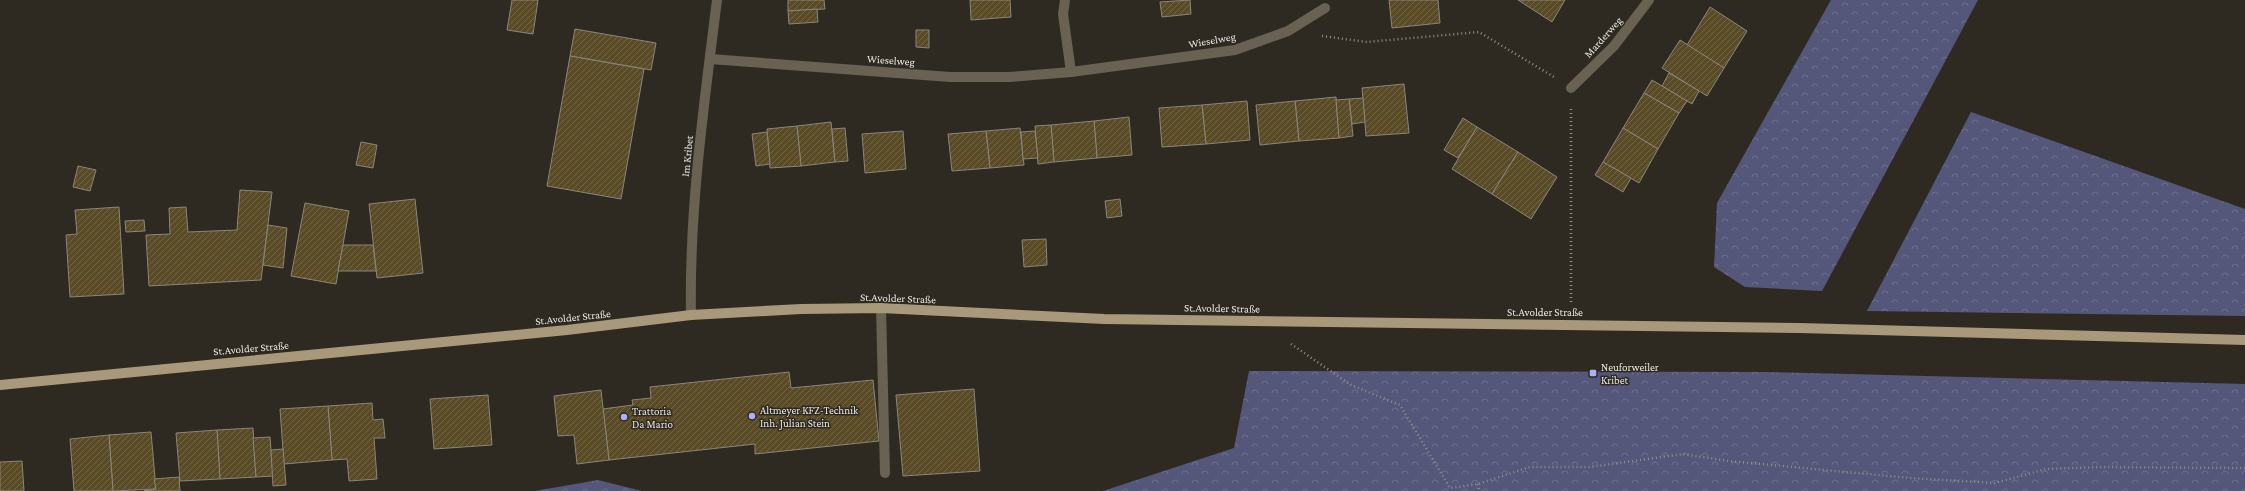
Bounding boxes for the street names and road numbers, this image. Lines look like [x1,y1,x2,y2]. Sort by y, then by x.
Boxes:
street label: Marderweg [1582,14,1626,60]
street label: Wieselweg [1187,30,1237,51]
street label: Wieselweg [867,52,916,69]
street label: Im Kribet [679,134,695,177]
street label: St.Avolder Straße [860,291,936,305]
street label: St.Avolder Straße [1184,301,1260,315]
street label: St.Avolder Straße [1507,306,1583,318]
street label: St.Avolder Straße [535,307,611,327]
street label: St.Avolder Straße [213,339,289,357]

